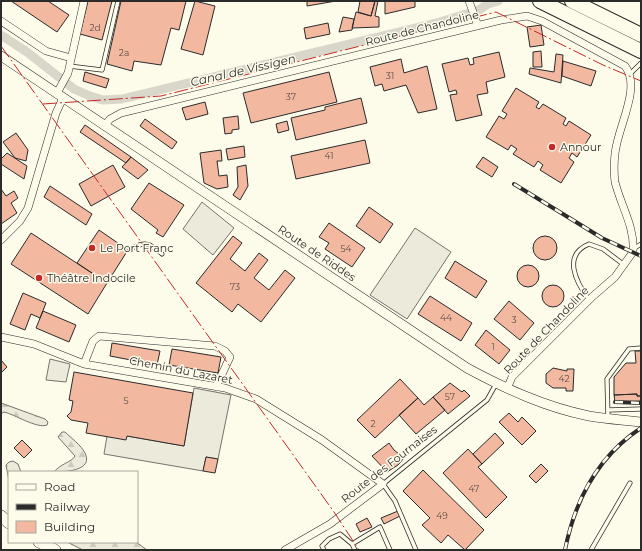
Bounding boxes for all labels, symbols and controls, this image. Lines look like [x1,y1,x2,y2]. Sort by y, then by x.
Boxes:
street label: Route de Chandoline [364,7,481,49]
house number: 2d [89,22,101,33]
house number: 2a [119,47,129,58]
water label: Canal de Vissigen [189,51,297,89]
house number: 31 [386,70,394,81]
house number: 37 [286,91,296,102]
place label: Annour [560,140,601,154]
marker: Annour [547,142,557,152]
house number: 41 [325,150,333,161]
street label: Route de Riddes [275,222,359,285]
place label: Le Port Franc [100,241,173,255]
marker: Le Port Franc [87,243,97,253]
house number: 54 [340,243,352,254]
place label: Théâtre Indocile [47,271,136,285]
marker: Théâtre Indocile [34,273,44,283]
house number: 73 [230,281,240,292]
street label: Route de Chandoline [500,283,592,377]
house number: 44 [440,312,452,323]
house number: 3 [511,314,517,325]
house number: 1 [491,341,495,352]
street label: Chemin du Lazaret [128,353,234,387]
house number: 42 [558,373,570,384]
house number: 57 [445,391,455,402]
house number: 5 [123,395,129,406]
house number: 2 [370,418,376,429]
street label: Route des Fournaises [338,422,440,506]
legend [8,471,138,543]
text: Road [44,479,75,494]
house number: 47 [469,483,479,494]
text: Railway [44,499,90,514]
house number: 49 [436,510,448,521]
text: Building [44,519,95,534]

